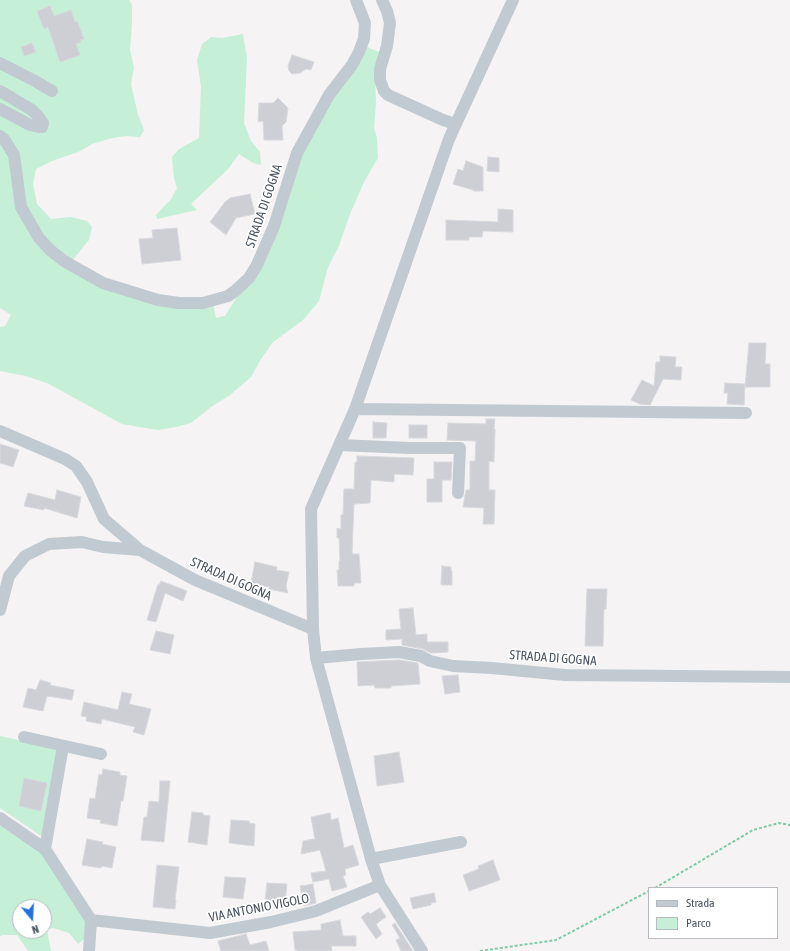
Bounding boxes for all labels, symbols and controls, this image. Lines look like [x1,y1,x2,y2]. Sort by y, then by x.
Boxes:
street label: STRADA DI GOGNA [242,162,286,250]
street label: STRADA DI GOGNA [188,554,274,604]
street label: STRADA DI GOGNA [509,647,597,669]
legend [648,887,778,939]
street label: VIA ANTONIO VIGOLO [208,891,310,925]
text: Strada [686,896,715,910]
north arrow [12,899,52,939]
text: Parco [686,916,711,930]
text: N [30,923,40,936]

